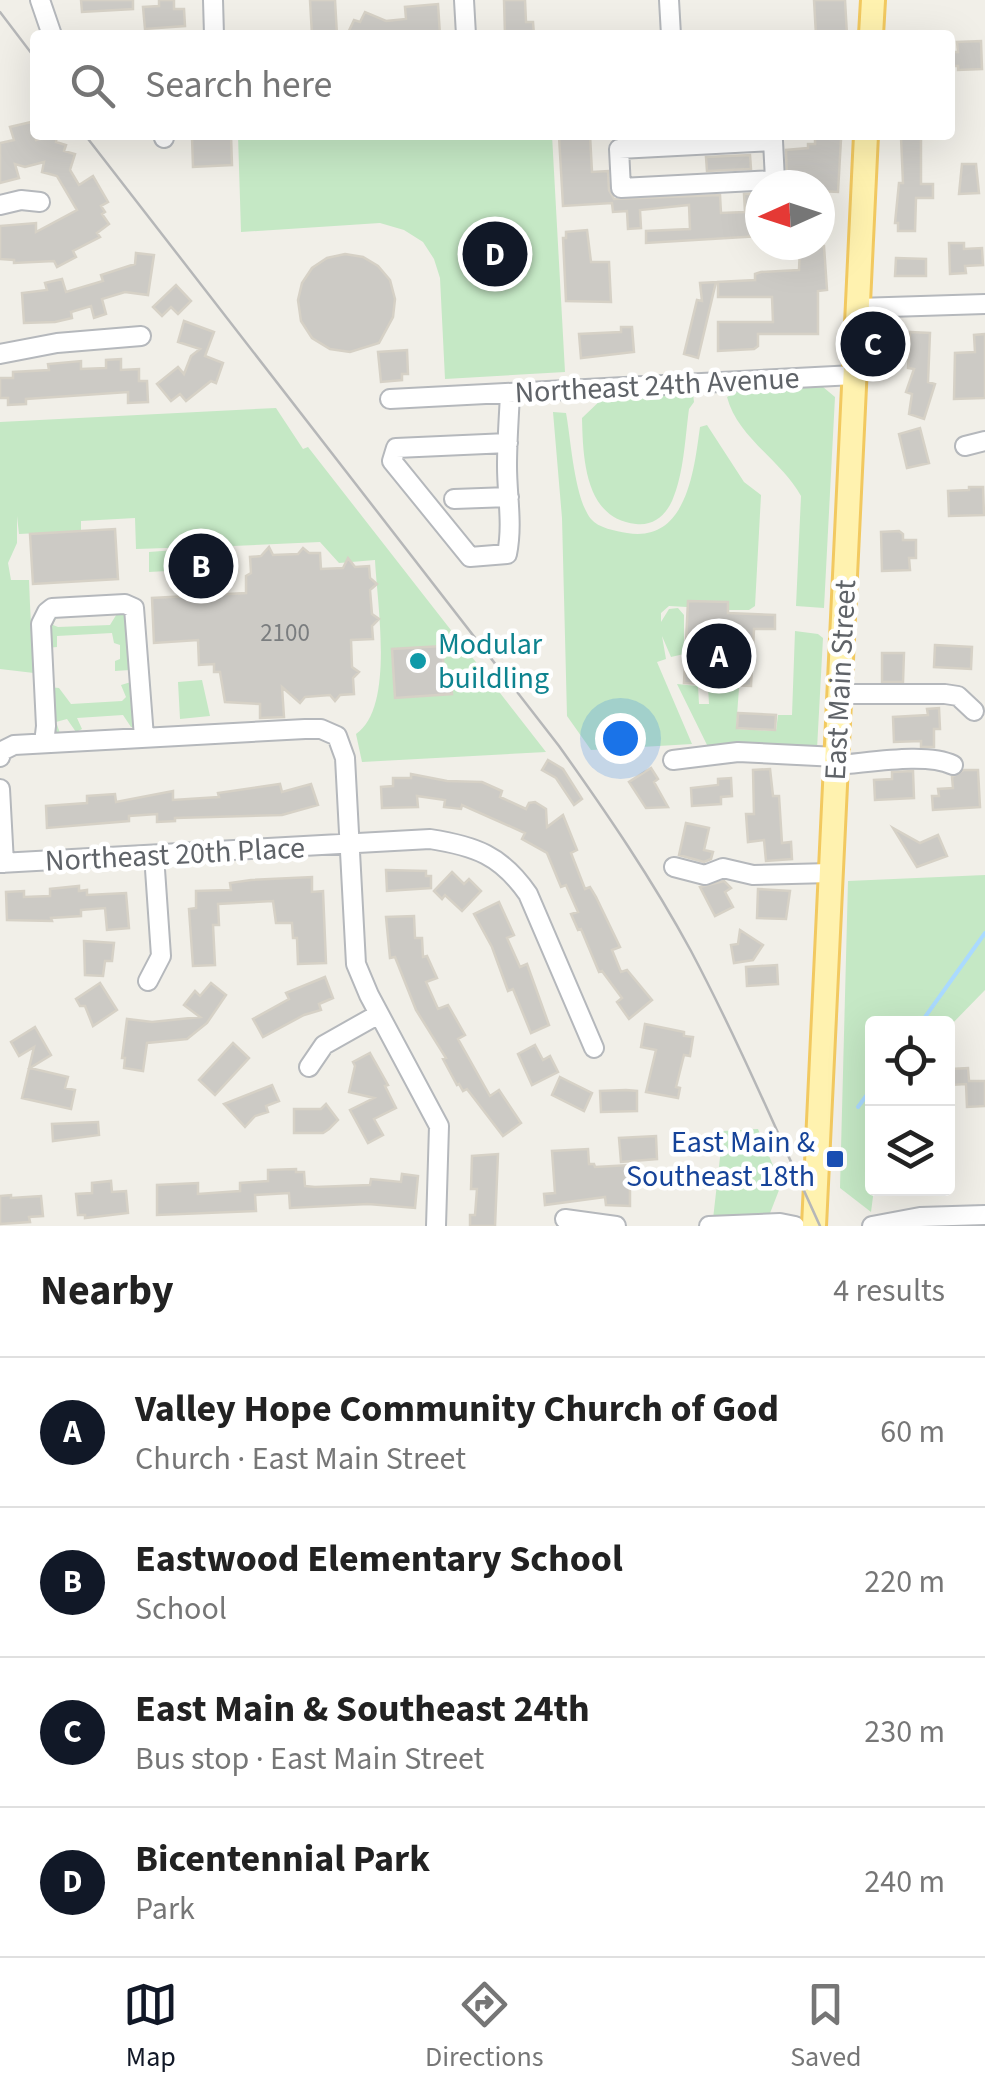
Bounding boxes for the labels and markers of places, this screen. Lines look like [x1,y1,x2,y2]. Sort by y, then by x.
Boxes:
pin: D [462,216,528,292]
pin: C [840,306,906,382]
pin: B [168,528,234,604]
pin: A [686,618,752,694]
place label: Modular buildling [438,623,549,700]
marker: Modular buildling [407,650,429,672]
place label: East Main & Southeast 18th [626,1121,815,1198]
marker: East Main & Southeast 18th [824,1148,846,1170]

